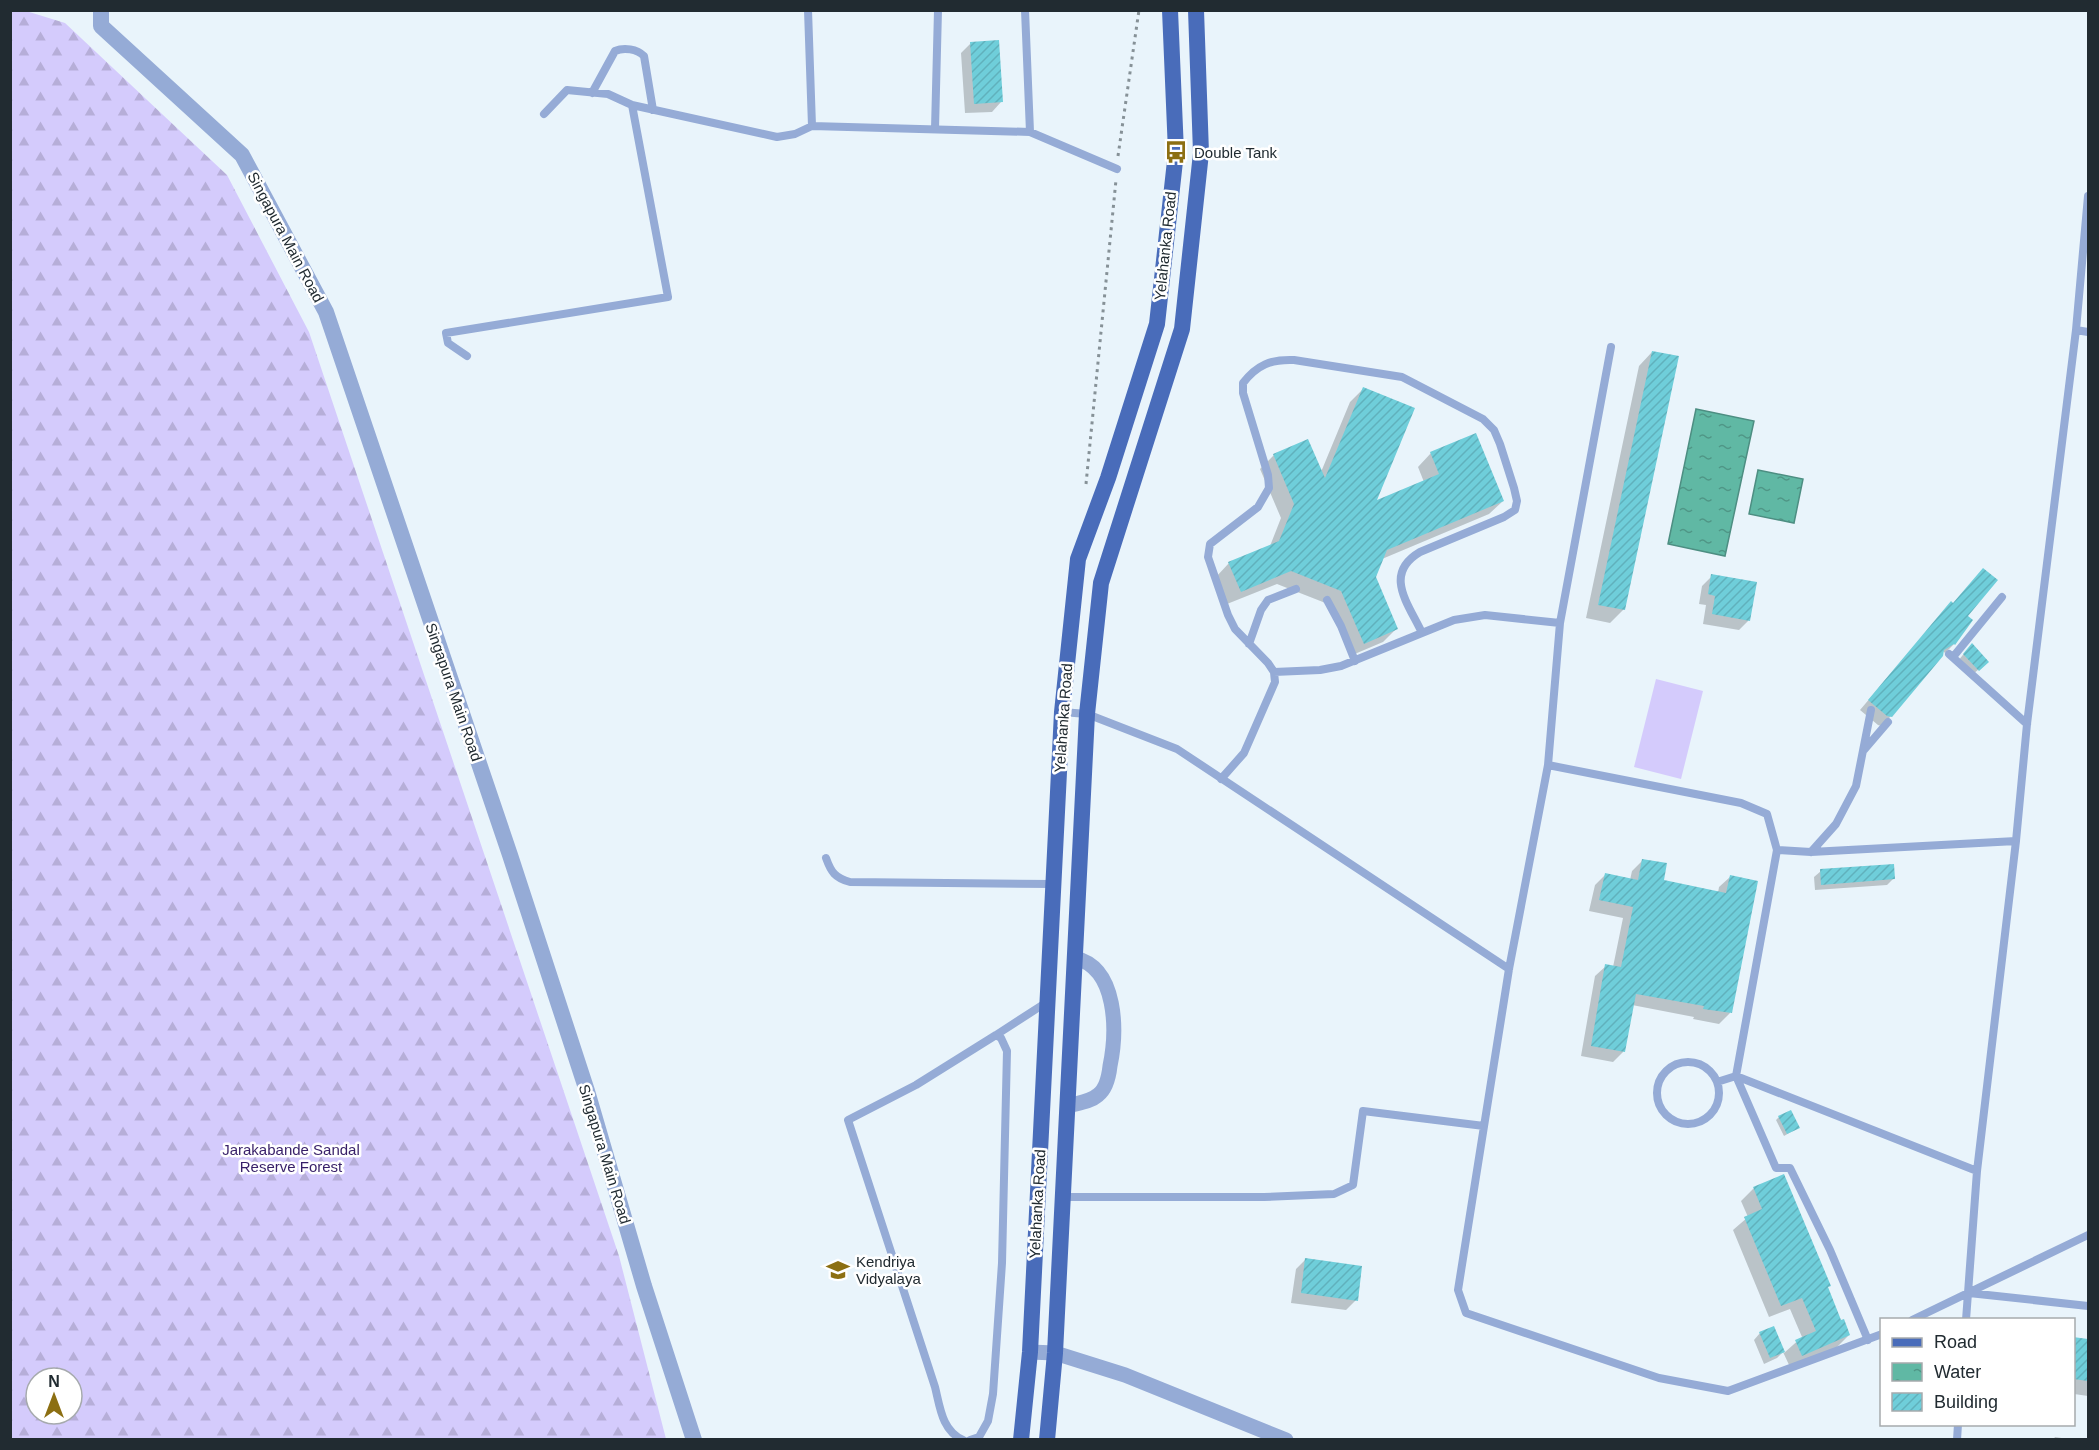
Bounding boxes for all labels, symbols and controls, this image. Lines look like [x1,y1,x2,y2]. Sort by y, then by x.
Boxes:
bus stop icon: Double Tank [1163,139,1189,165]
place label: Double Tank [1194,144,1278,161]
street label: Singapura Main Road [244,169,328,305]
street label: Yelahanka Road [1151,191,1179,301]
street label: Singapura Main Road [422,621,486,763]
street label: Yelahanka Road [1051,663,1075,773]
street label: Singapura Main Road [576,1082,634,1226]
park label: Jarakabande Sandal Reserve Forest [222,1141,360,1175]
street label: Yelahanka Road [1026,1149,1048,1259]
place label: Kendriya Vidyalaya [856,1253,921,1287]
school or university icon: Kendriya Vidyalaya [825,1257,851,1283]
legend [1880,1318,2075,1426]
text: Road [1934,1332,1977,1352]
text: Water [1934,1362,1981,1382]
north arrow [24,1366,84,1426]
text: N [48,1373,60,1390]
text: Building [1934,1392,1998,1412]

